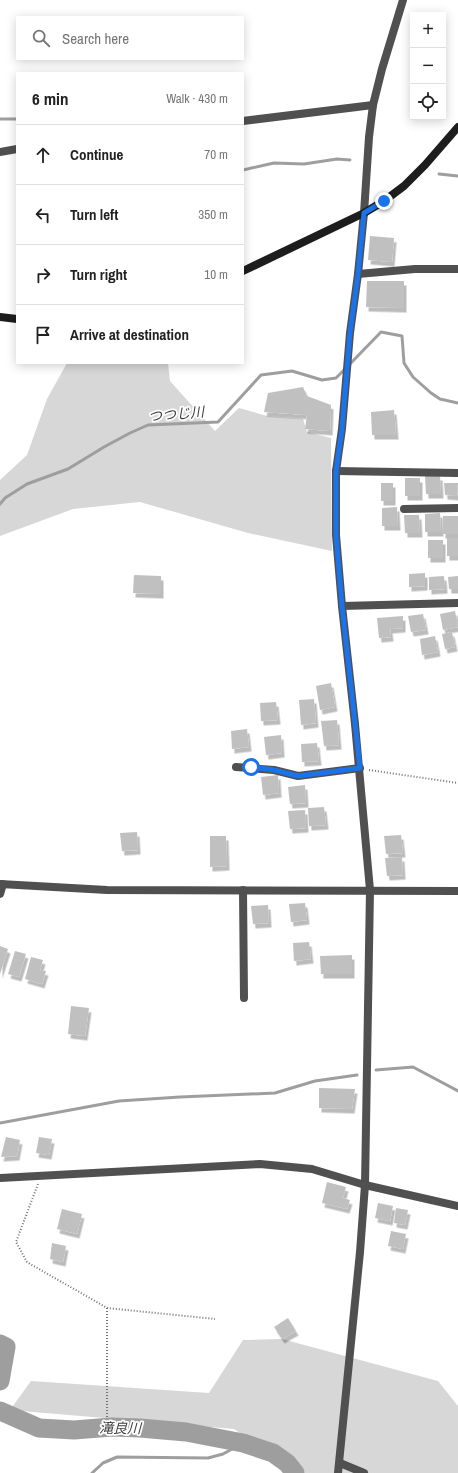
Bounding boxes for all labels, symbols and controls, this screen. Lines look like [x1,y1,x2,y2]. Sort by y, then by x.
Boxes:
map controls [410,12,446,120]
button: + [410,12,446,48]
search box [16,16,244,60]
icon: search [30,27,52,49]
text: Search here [62,28,129,49]
button: − [410,48,446,84]
button: locate [410,84,446,120]
text: 6 min [32,87,68,110]
text: Walk · 430 m [166,90,228,107]
icon: ahead [32,144,54,166]
text: Continue [70,144,123,165]
text: 70 m [204,146,228,163]
route end [375,192,393,210]
icon: left [32,204,54,226]
text: Turn left [70,204,118,225]
text: 350 m [198,206,228,223]
icon: right [32,264,54,286]
text: Turn right [70,264,127,285]
text: 10 m [204,266,228,283]
icon: arrive [32,324,54,346]
text: Arrive at destination [70,324,189,345]
water label: つつじ川 [147,402,207,425]
route start [242,758,260,776]
water label: 滝良川 [99,1419,143,1437]

